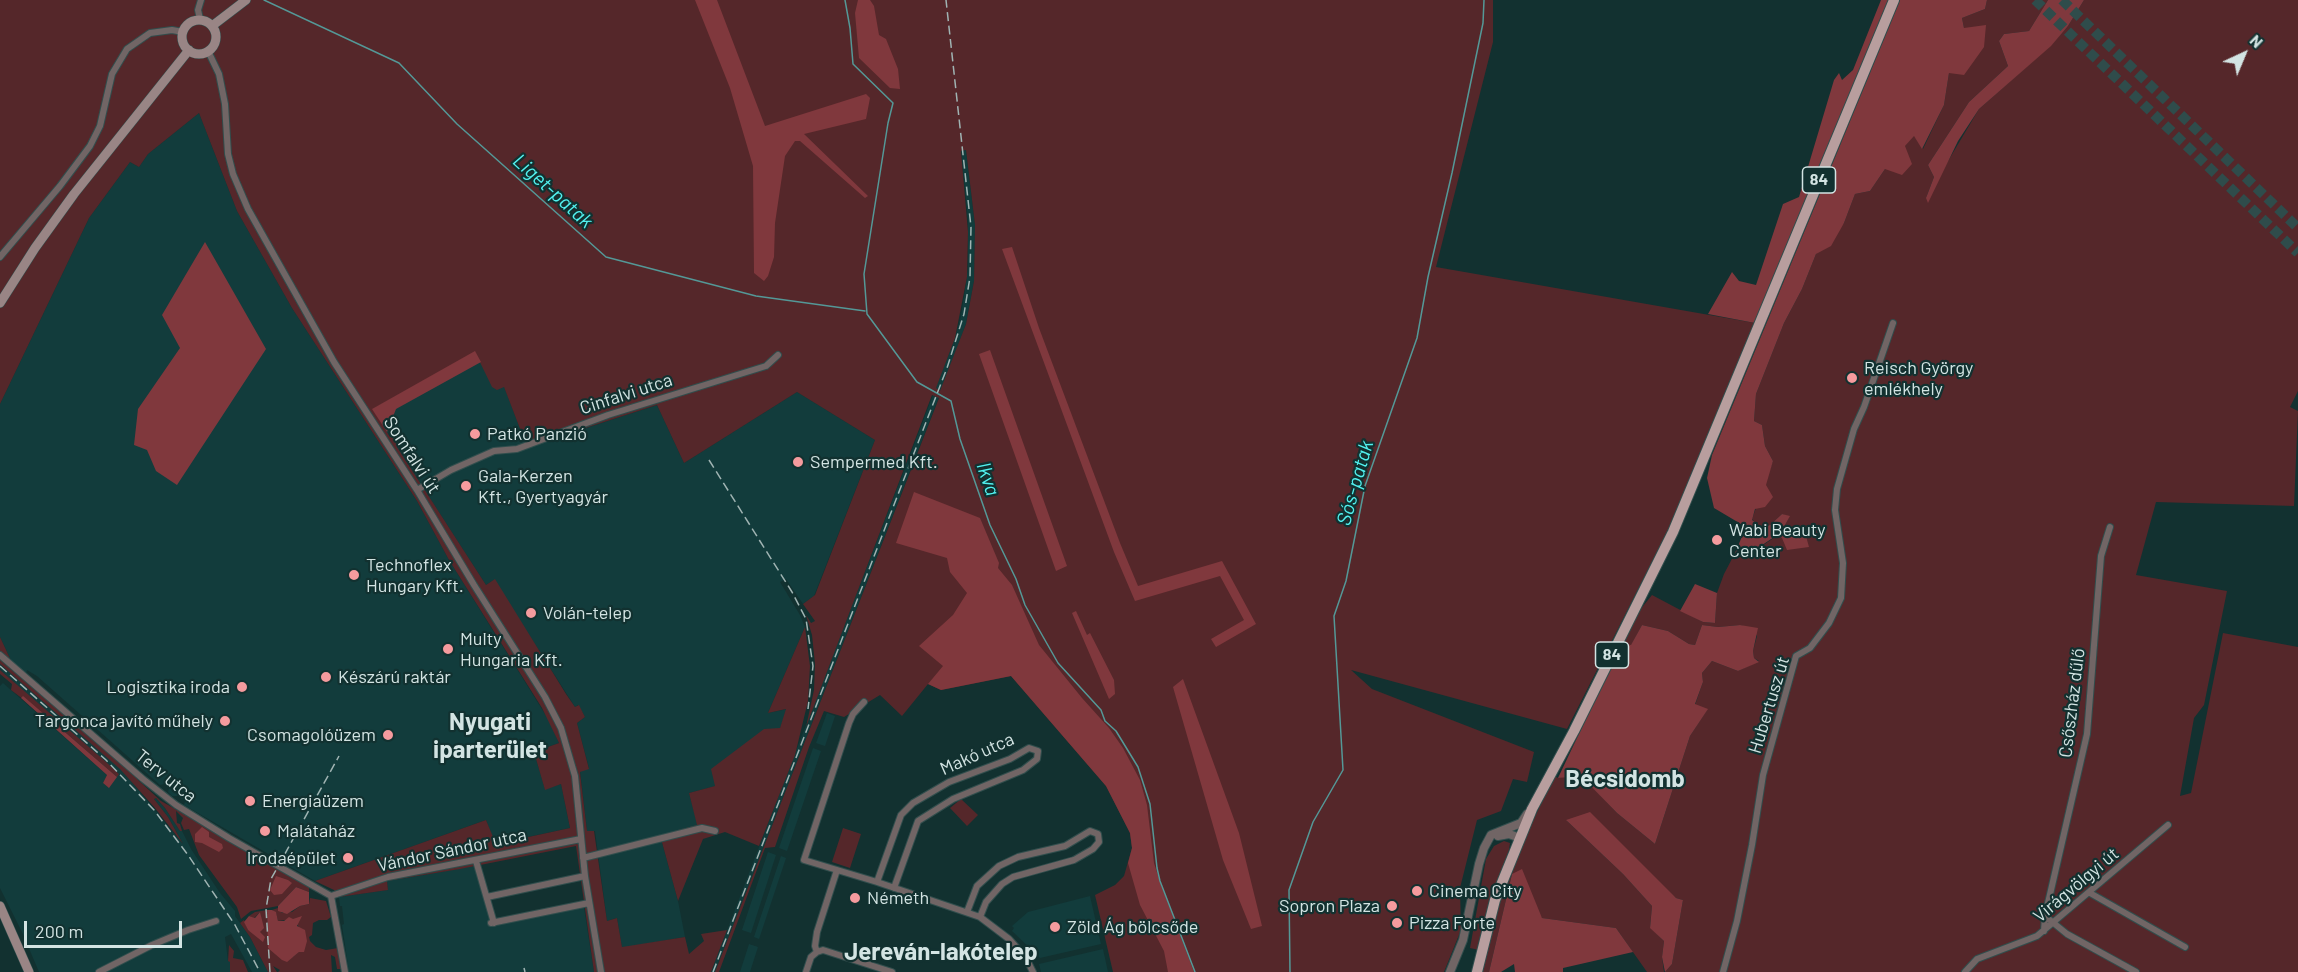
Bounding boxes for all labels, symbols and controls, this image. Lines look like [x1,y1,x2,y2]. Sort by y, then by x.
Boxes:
north arrow [2214,24,2274,84]
text: N [2246,30,2267,51]
water label: Liget-patak [508,149,598,233]
road number: 84 [1802,167,1836,193]
place label: Reisch György emlékhely [1864,357,1973,400]
street label: Cinfalvi utca [577,369,675,419]
marker: Reisch György emlékhely [1845,371,1859,385]
street label: Somfalvi út [379,412,445,498]
place label: Patkó Panzió [487,423,587,445]
marker: Patkó Panzió [468,427,482,441]
water label: Sós-patak [1331,438,1379,528]
place label: Sempermed Kft. [810,451,938,473]
marker: Sempermed Kft. [791,455,805,469]
water label: Ikva [971,459,1005,499]
place label: Gala-Kerzen Kft., Gyertyagyár [478,465,608,508]
marker: Gala-Kerzen Kft., Gyertyagyár [459,479,473,493]
place label: Wabi Beauty Center [1729,519,1826,562]
marker: Wabi Beauty Center [1710,533,1724,547]
place label: Technoflex Hungary Kft. [366,554,464,596]
marker: Technoflex Hungary Kft. [347,568,361,582]
place label: Volán-telep [543,602,632,624]
marker: Volán-telep [524,606,538,620]
place label: Multy Hungaria Kft. [460,628,563,670]
marker: Multy Hungaria Kft. [441,642,455,656]
road number: 84 [1596,642,1628,668]
street label: Csőszház dűlő [2055,647,2089,759]
street label: Hubertusz út [1744,654,1794,756]
place label: Készárú raktár [338,666,451,688]
marker: Készárú raktár [319,670,333,684]
place label: Logisztika iroda [106,676,230,698]
marker: Logisztika iroda [235,680,249,694]
district label: Nyugati iparterület [433,708,547,764]
place label: Targonca javító műhely [35,710,213,732]
marker: Targonca javító műhely [218,714,232,728]
place label: Csomagolóüzem [247,724,376,746]
marker: Csomagolóüzem [381,728,395,742]
street label: Makó utca [937,728,1017,780]
street label: Terv utca [131,745,201,807]
district label: Bécsidomb [1565,765,1685,793]
place label: Energiaüzem [262,790,364,812]
marker: Energiaüzem [243,794,257,808]
place label: Malátaház [277,820,355,842]
marker: Malátaház [258,824,272,838]
street label: Vándor Sándor utca [376,824,528,876]
street label: Virágvölgyi út [2029,843,2123,927]
place label: Irodaépület [247,847,336,869]
marker: Irodaépület [341,851,355,865]
place label: Cinema City [1429,880,1522,902]
marker: Cinema City [1410,884,1424,898]
place label: Németh [867,887,929,909]
marker: Németh [848,891,862,905]
place label: Sopron Plaza [1279,895,1380,917]
marker: Sopron Plaza [1385,899,1399,913]
scale bar [27,909,184,947]
place label: Pizza Forte [1409,912,1495,934]
place label: Zöld Ág bölcsőde [1067,916,1198,938]
marker: Pizza Forte [1390,916,1404,930]
text: 200 m [35,920,83,942]
marker: Zöld Ág bölcsőde [1048,920,1062,934]
district label: Jereván-lakótelep [844,938,1038,966]

